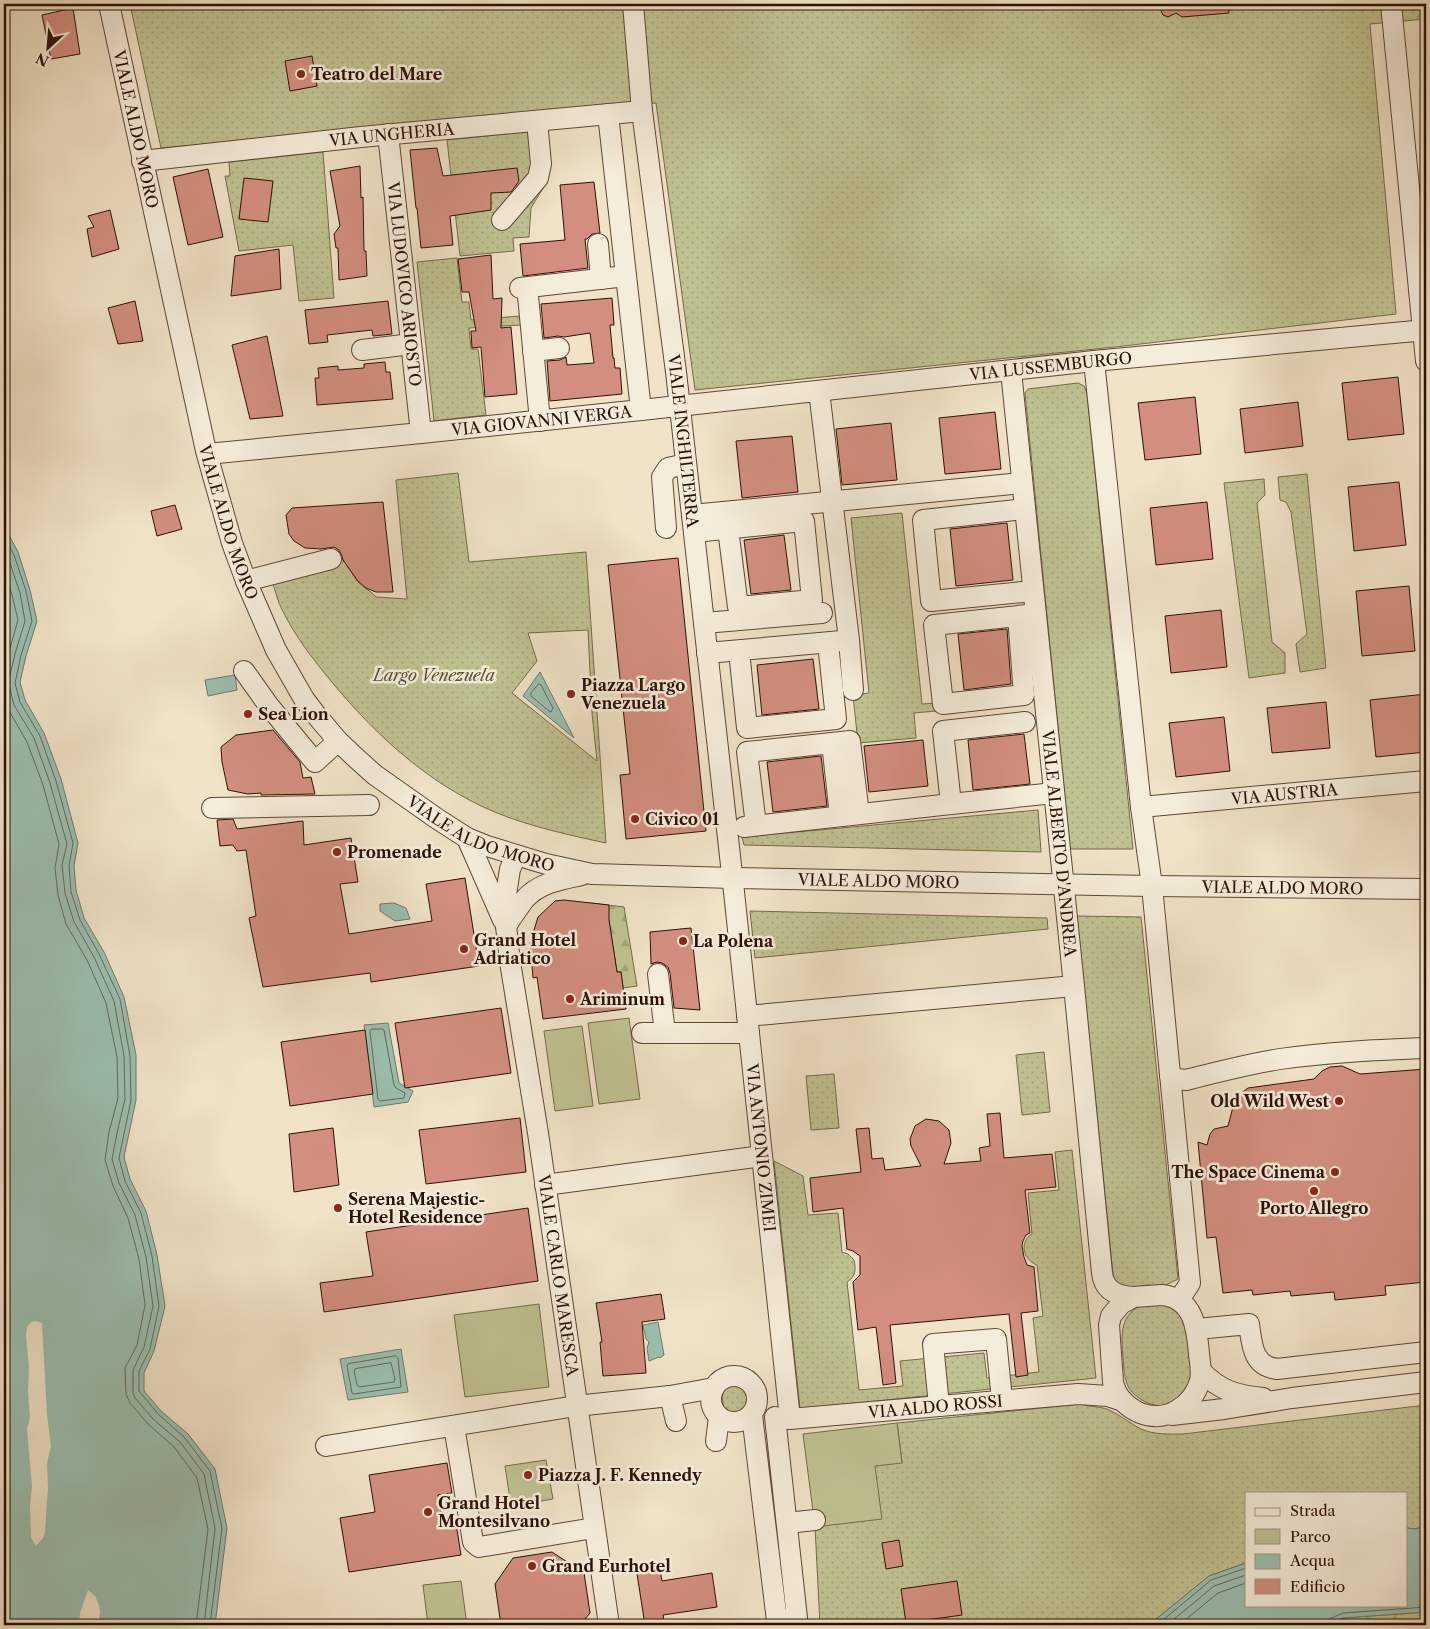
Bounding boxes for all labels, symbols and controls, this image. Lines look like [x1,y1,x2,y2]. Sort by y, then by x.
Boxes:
north arrow [22,22,72,72]
street label: VIALE ALDO MORO [109,47,163,210]
text: N [33,49,52,70]
place label: Teatro del Mare [311,64,443,84]
marker: Teatro del Mare [295,68,307,80]
street label: VIA UNGHERIA [327,118,456,151]
street label: VIA LUDOVICO ARIOSTO [383,180,426,387]
street label: VIA LUSSEMBURGO [967,348,1133,385]
street label: VIALE INGHILTERRA [664,352,703,530]
street label: VIA GIOVANNI VERGA [449,401,634,440]
street label: VIALE ALDO MORO [195,442,263,603]
park label: Largo Venezuela [371,665,495,685]
place label: Piazza Largo Venezuela [580,675,685,713]
marker: Piazza Largo Venezuela [565,688,577,700]
place label: Sea Lion [258,704,329,724]
marker: Sea Lion [242,708,254,720]
street label: VIALE ALBERTO D'ANDREA [1038,728,1081,959]
street label: VIA AUSTRIA [1229,779,1340,809]
street label: VIALE ALDO MORO [403,790,556,876]
place label: Civico 01 [645,809,720,829]
marker: Civico 01 [629,813,641,825]
place label: Promenade [347,842,442,862]
marker: Promenade [331,846,343,858]
street label: VIALE ALDO MORO [797,869,960,892]
street label: VIALE ALDO MORO [1201,877,1363,898]
place label: Grand Hotel Adriatico [473,930,577,968]
place label: La Polena [693,931,774,951]
marker: La Polena [677,935,689,947]
marker: Grand Hotel Adriatico [458,943,470,955]
place label: Ariminum [579,989,665,1009]
marker: Ariminum [564,993,576,1005]
street label: VIA ANTONIO ZIMEI [742,1061,780,1233]
place label: Old Wild West [1210,1091,1330,1111]
marker: Old Wild West [1333,1095,1345,1107]
place label: The Space Cinema [1171,1162,1326,1182]
marker: The Space Cinema [1329,1166,1341,1178]
street label: VIALE CARLO MARESCA [534,1172,583,1379]
marker: Porto Allegro [1308,1185,1320,1197]
place label: Serena Majestic- Hotel Residence [348,1189,485,1227]
place label: Porto Allegro [1260,1198,1368,1218]
marker: Serena Majestic- Hotel Residence [332,1202,344,1214]
street label: VIA ALDO ROSSI [866,1391,1004,1422]
place label: Piazza J. F. Kennedy [538,1465,703,1485]
marker: Piazza J. F. Kennedy [522,1469,534,1481]
legend [1245,1492,1408,1606]
place label: Grand Hotel Montesilvano [438,1493,550,1531]
text: Strada [1290,1501,1336,1520]
marker: Grand Hotel Montesilvano [422,1506,434,1518]
text: Parco [1290,1527,1331,1546]
text: Acqua [1289,1551,1335,1570]
place label: Grand Eurhotel [542,1556,671,1576]
marker: Grand Eurhotel [526,1560,538,1572]
text: Edificio [1290,1577,1345,1596]

